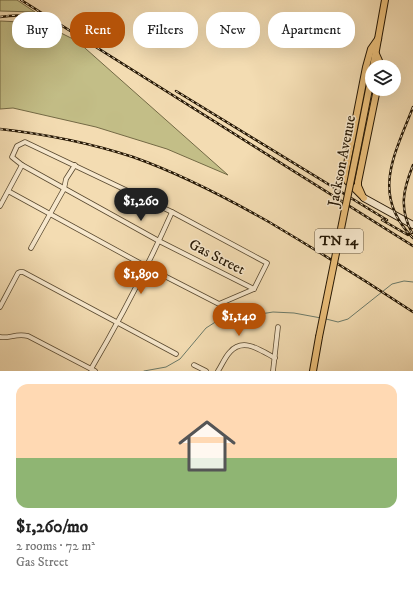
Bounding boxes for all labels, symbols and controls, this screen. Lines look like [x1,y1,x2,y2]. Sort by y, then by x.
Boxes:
chip: Buy [12,12,62,48]
chip: Rent [70,12,125,48]
chip: Filters [133,12,198,48]
chip: New [206,12,260,48]
chip: Apartment [268,12,355,48]
map controls [365,60,401,96]
button: layers [365,60,401,96]
street label: Jackson Avenue [323,114,360,210]
pin: $1,260 [108,188,174,222]
text: $1,260 [123,193,159,209]
road number: TN 14 [315,229,363,253]
street label: Gas Street [186,235,248,279]
pin: $1,890 [108,261,174,295]
text: $1,890 [123,266,159,282]
pin: $1,140 [206,303,272,337]
text: $1,140 [222,308,256,324]
icon: home [171,410,243,482]
text: $1,260/mo [16,516,88,538]
text: 2 rooms · 72 m² [16,538,95,554]
text: Gas Street [16,554,69,570]

